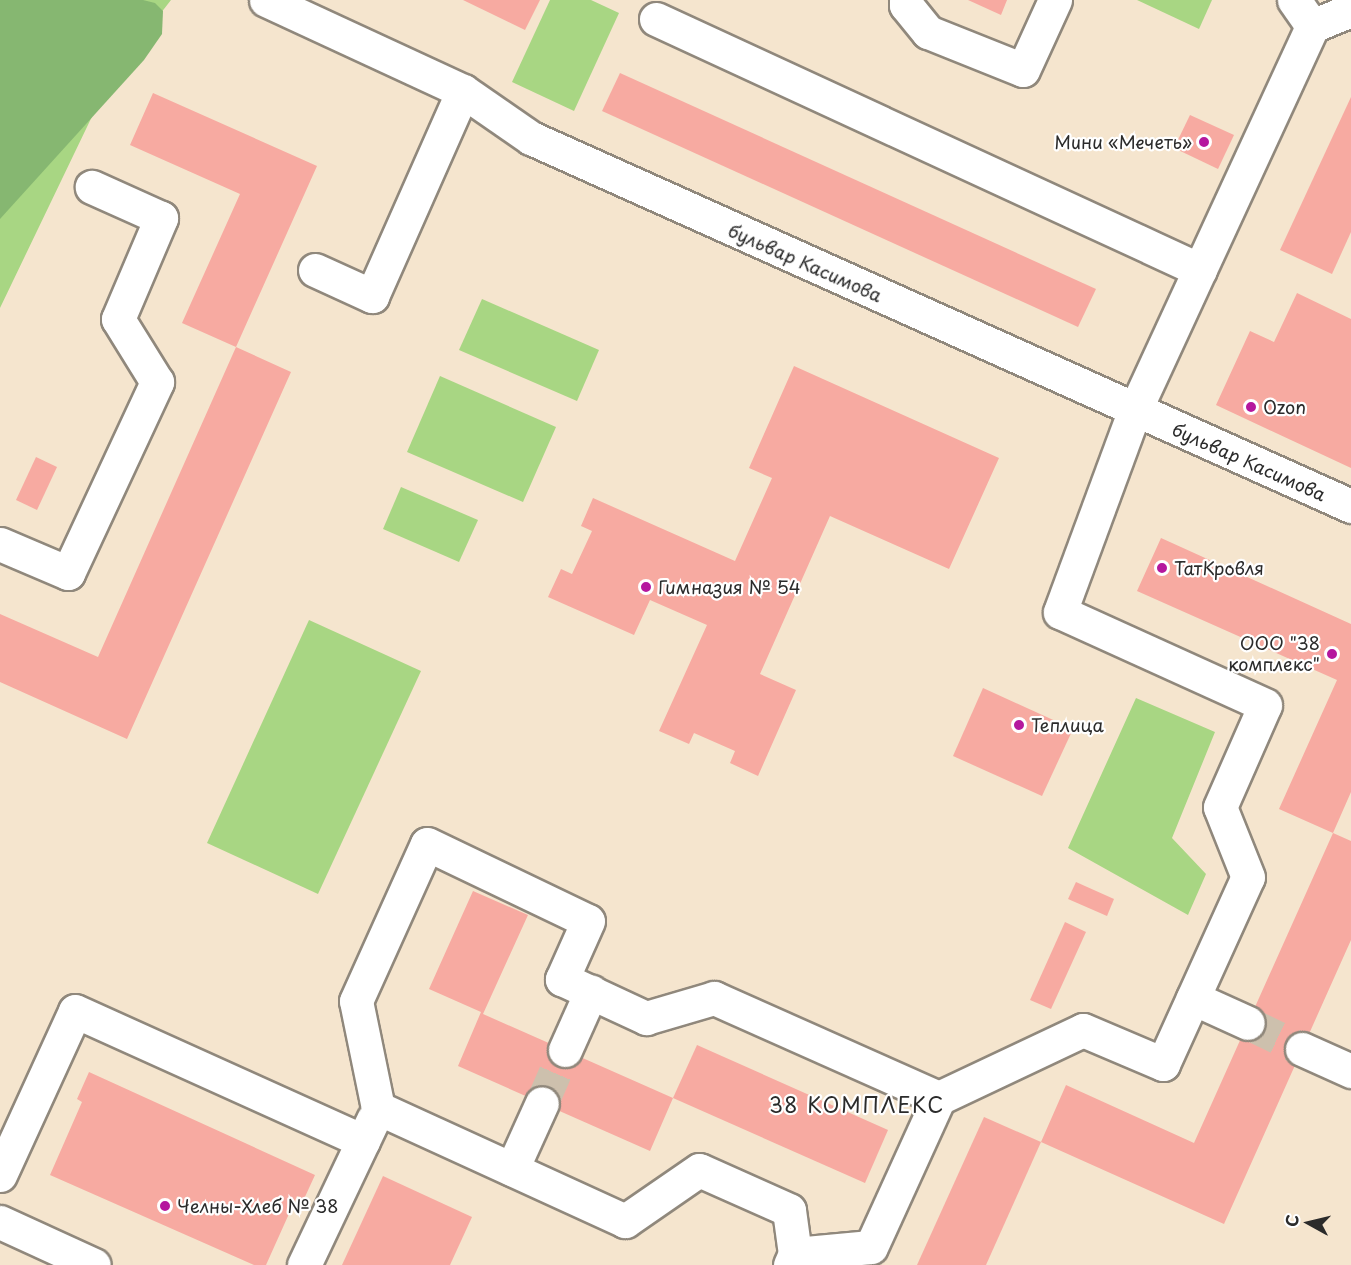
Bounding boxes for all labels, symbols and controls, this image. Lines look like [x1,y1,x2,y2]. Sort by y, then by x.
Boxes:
place label: Мини «Мечеть» [1053,131,1192,153]
marker: Мини «Мечеть» [1197,135,1211,149]
street label: бульвар Касимова [725,219,885,307]
place label: Ozon [1263,396,1306,418]
marker: Ozon [1244,400,1258,414]
street label: бульвар Касимова [1169,418,1329,506]
place label: ТатКровля [1174,557,1264,579]
marker: ТатКровля [1155,561,1169,575]
place label: Гимназия № 54 [658,576,800,598]
marker: Гимназия № 54 [639,580,653,594]
place label: ООО "38 комплекс" [1228,633,1320,676]
marker: ООО "38 комплекс" [1325,647,1339,661]
place label: Теплица [1031,714,1104,736]
marker: Теплица [1012,718,1026,732]
district label: 38 КОМПЛЕКС [770,1091,944,1117]
north arrow [1279,1193,1339,1253]
place label: Челны-Хлеб № 38 [177,1195,339,1217]
marker: Челны-Хлеб № 38 [158,1199,172,1213]
text: С [1278,1213,1304,1228]

